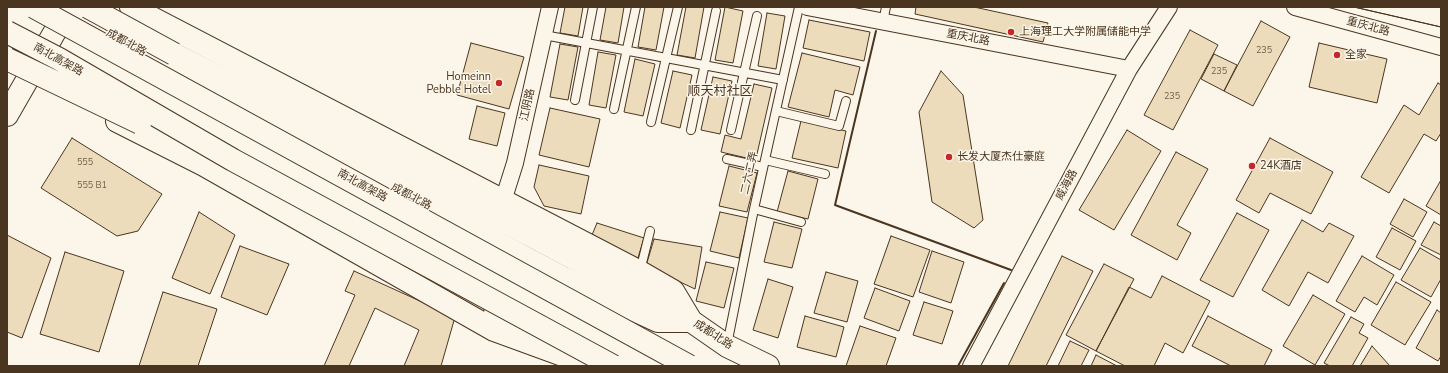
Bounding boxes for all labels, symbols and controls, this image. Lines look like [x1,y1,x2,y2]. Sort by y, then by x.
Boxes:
street label: 重庆北路 [1345,15,1391,39]
place label: 上海理工大学附属储能中学 [1019,25,1151,39]
street label: 成都北路 [104,27,148,59]
street label: 重庆北路 [945,27,991,49]
marker: 上海理工大学附属储能中学 [1006,27,1016,37]
street label: 南北高架路 [31,41,85,79]
house number: 235 [1256,46,1272,56]
place label: 全家 [1345,48,1367,62]
marker: 全家 [1332,50,1342,60]
house number: 235 [1211,67,1227,77]
place label: Homeinn Pebble Hotel [426,70,491,96]
marker: Homeinn Pebble Hotel [494,78,504,88]
district label: 顺天村社区 [688,84,752,100]
street label: 江阴路 [518,87,538,123]
house number: 235 [1164,92,1180,102]
street label: 二六二弄 [739,150,761,196]
place label: 长发大厦杰仕豪庭 [957,150,1045,164]
marker: 长发大厦杰仕豪庭 [944,152,954,162]
house number: 555 [77,158,93,168]
place label: 24K酒店 [1260,159,1302,173]
marker: 24K酒店 [1247,161,1257,171]
street label: 南北高架路 [335,167,389,205]
street label: 威海路 [1053,167,1081,203]
house number: 555 B1 [77,181,107,191]
street label: 成都北路 [388,181,434,213]
street label: 成都北路 [691,317,735,353]

